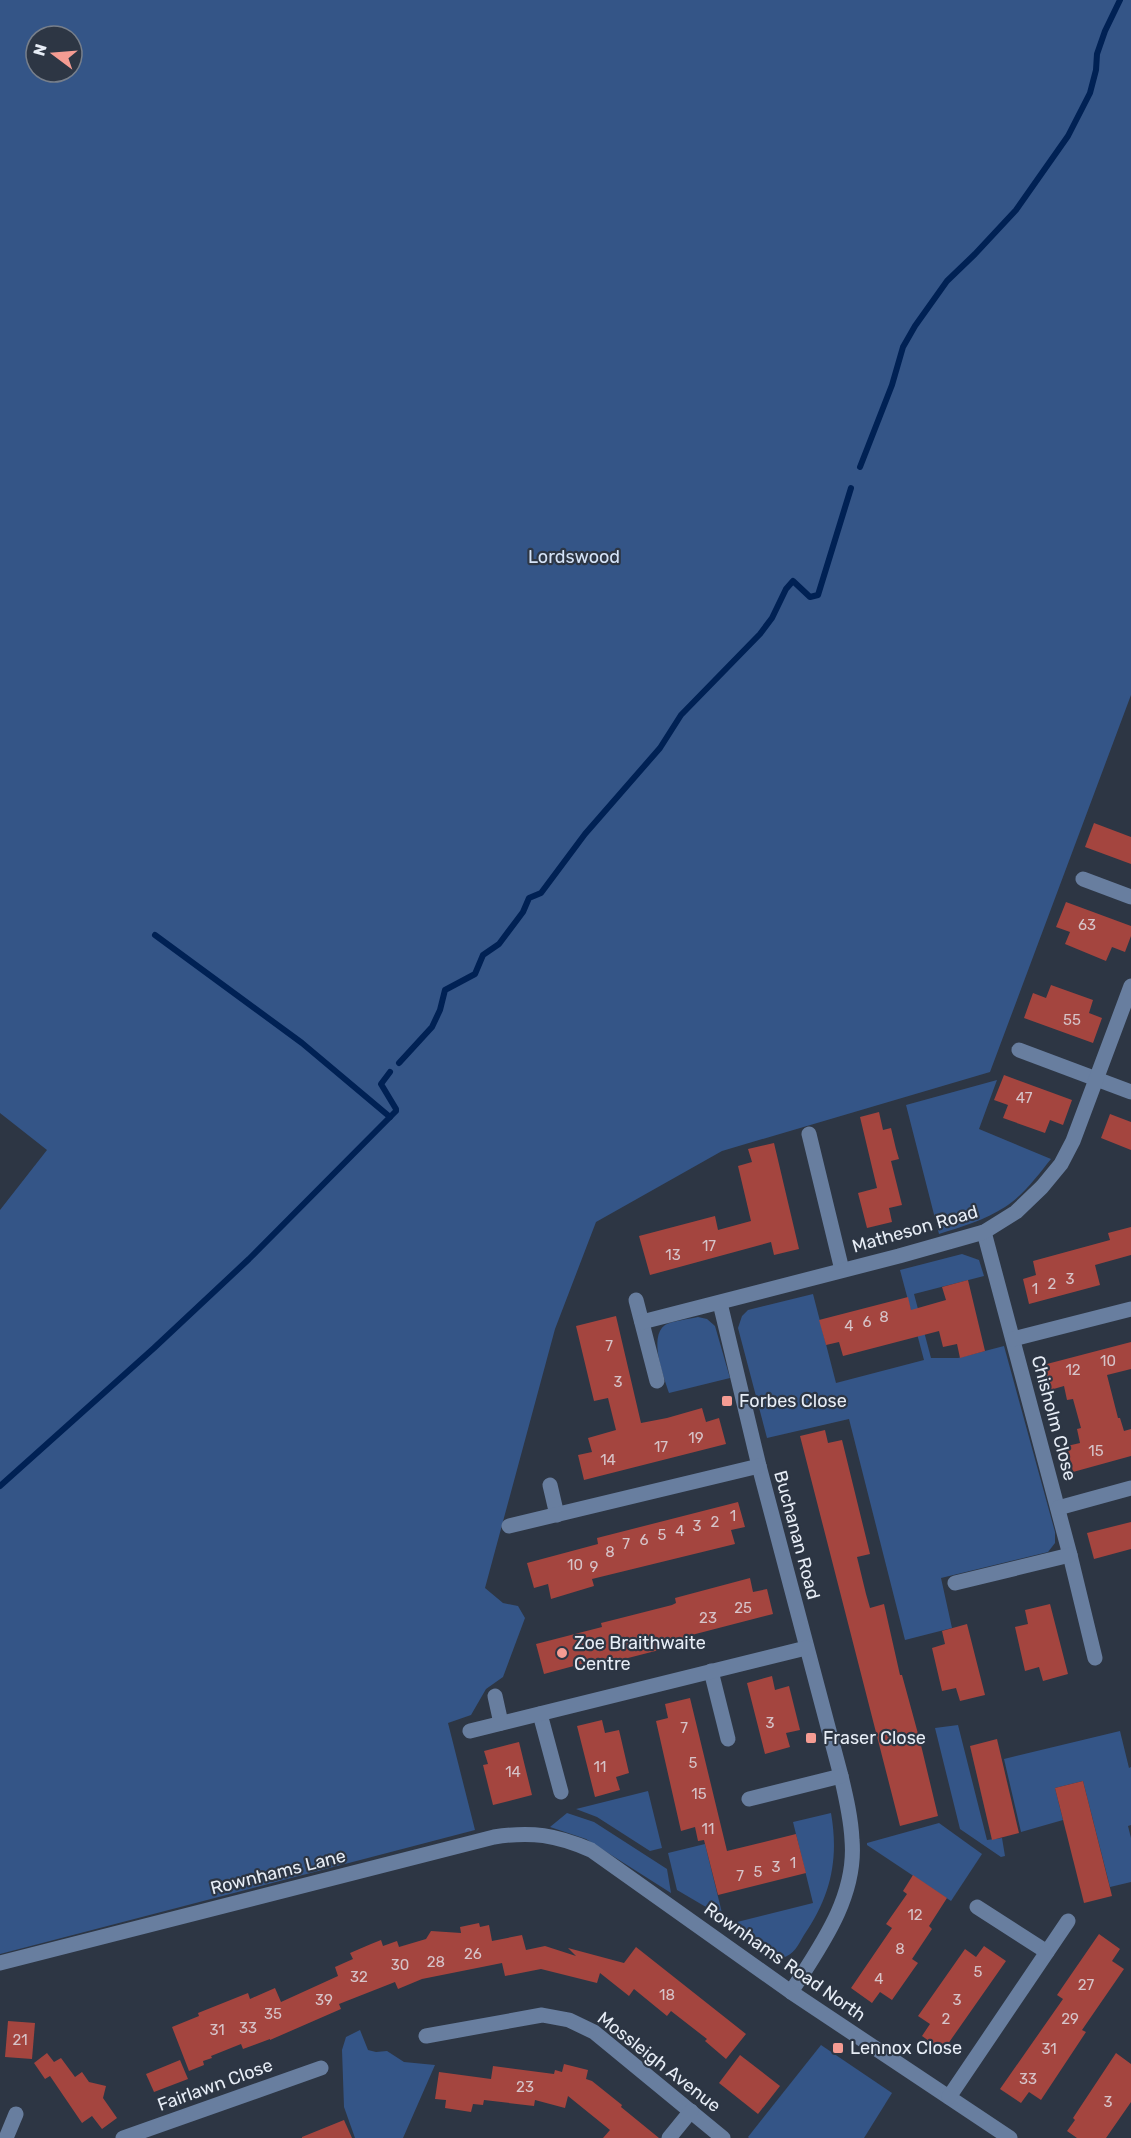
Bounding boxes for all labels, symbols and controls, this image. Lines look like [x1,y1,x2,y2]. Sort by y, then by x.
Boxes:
north arrow [24,24,84,84]
text: N [29,42,51,58]
park label: Lordswood [528,546,620,568]
house number: 63 [1078,916,1096,934]
house number: 55 [1063,1011,1081,1029]
house number: 47 [1016,1089,1033,1107]
street label: Matheson Road [850,1201,980,1257]
house number: 17 [702,1237,716,1255]
house number: 13 [665,1246,681,1264]
house number: 3 [1065,1270,1075,1288]
house number: 2 [1048,1275,1057,1293]
house number: 1 [1032,1280,1038,1298]
house number: 8 [879,1308,889,1326]
house number: 6 [862,1313,872,1331]
house number: 4 [844,1317,854,1335]
house number: 7 [605,1337,613,1355]
house number: 10 [1100,1352,1116,1370]
street label: Chisholm Close [1027,1353,1081,1483]
house number: 12 [1065,1361,1081,1379]
house number: 3 [613,1373,623,1391]
place label: Forbes Close [739,1390,847,1412]
marker: Forbes Close [720,1394,734,1408]
house number: 19 [688,1429,704,1447]
house number: 17 [654,1438,668,1456]
house number: 15 [1088,1442,1104,1460]
house number: 14 [600,1451,616,1469]
street label: Buchanan Road [769,1468,825,1602]
house number: 1 [730,1507,736,1525]
house number: 2 [711,1513,720,1531]
house number: 3 [692,1517,702,1535]
house number: 4 [675,1522,685,1540]
house number: 5 [658,1526,667,1544]
house number: 6 [639,1531,649,1549]
house number: 7 [622,1535,630,1553]
house number: 8 [605,1543,615,1561]
house number: 10 [567,1556,583,1574]
house number: 9 [590,1558,599,1576]
house number: 25 [734,1599,752,1617]
house number: 23 [699,1609,717,1627]
place label: Zoe Braithwaite Centre [574,1632,706,1675]
marker: Zoe Braithwaite Centre [555,1646,569,1660]
house number: 3 [765,1714,775,1732]
house number: 7 [680,1719,688,1737]
place label: Fraser Close [823,1727,926,1749]
marker: Fraser Close [804,1731,818,1745]
house number: 5 [689,1754,698,1772]
house number: 11 [594,1758,606,1776]
house number: 14 [505,1763,521,1781]
house number: 15 [691,1785,707,1803]
house number: 11 [702,1820,714,1838]
street label: Rownhams Lane [208,1845,348,1899]
house number: 1 [790,1854,796,1872]
house number: 3 [771,1858,781,1876]
house number: 5 [754,1863,763,1881]
house number: 7 [736,1867,744,1885]
street label: Rownhams Road North [700,1898,870,2026]
house number: 12 [907,1906,923,1924]
house number: 8 [895,1940,905,1958]
house number: 26 [464,1945,482,1963]
house number: 28 [427,1953,445,1971]
house number: 30 [391,1956,409,1974]
house number: 5 [974,1963,983,1981]
house number: 32 [350,1968,368,1986]
house number: 4 [874,1970,884,1988]
house number: 27 [1078,1976,1095,1994]
house number: 18 [659,1986,675,2004]
house number: 39 [315,1991,333,2009]
house number: 3 [952,1991,962,2009]
house number: 35 [264,2005,282,2023]
street label: Mossleigh Avenue [593,2007,725,2117]
house number: 2 [942,2010,951,2028]
house number: 29 [1061,2010,1079,2028]
house number: 33 [239,2019,257,2037]
house number: 31 [209,2021,225,2039]
house number: 21 [12,2031,28,2049]
place label: Lennox Close [850,2037,962,2059]
house number: 31 [1041,2040,1057,2058]
marker: Lennox Close [831,2041,845,2055]
street label: Fairlawn Close [154,2054,276,2116]
house number: 33 [1019,2070,1037,2088]
house number: 23 [516,2078,534,2096]
house number: 3 [1103,2093,1113,2111]

